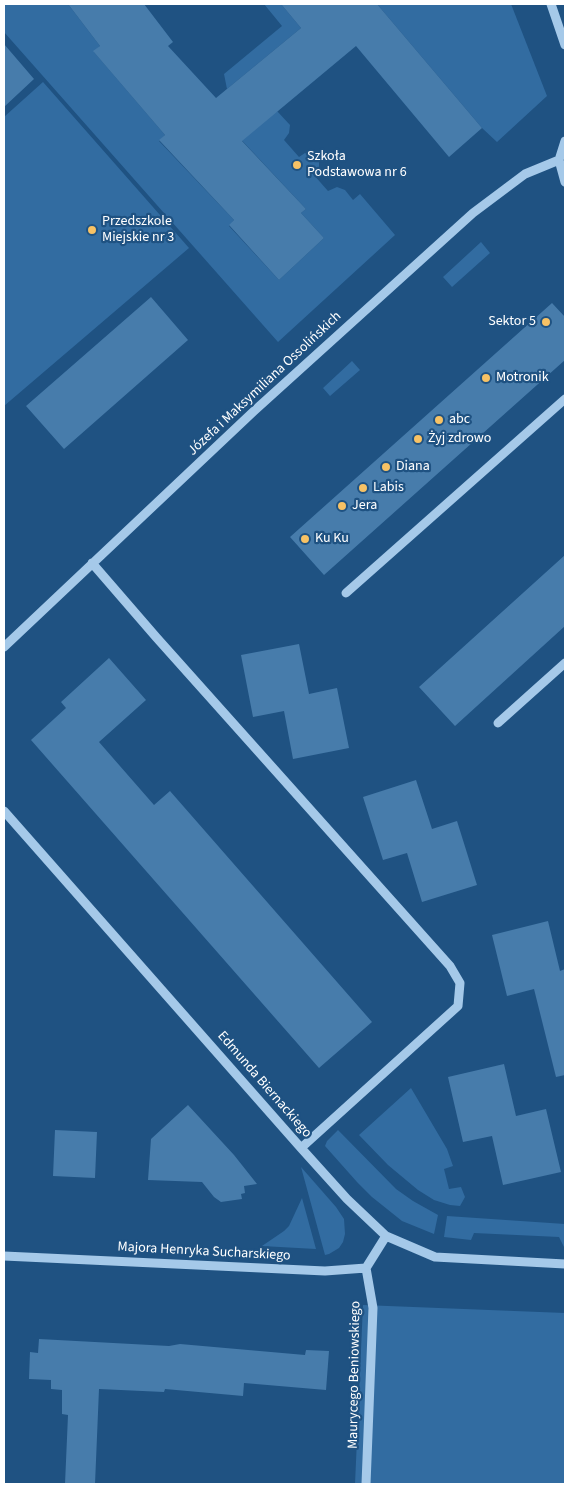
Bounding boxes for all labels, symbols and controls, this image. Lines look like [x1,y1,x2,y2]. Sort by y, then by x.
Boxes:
place label: Szkoła Podstawowa nr 6 [307,149,407,182]
marker: Szkoła Podstawowa nr 6 [291,159,303,171]
place label: Przedszkole Miejskie nr 3 [102,214,174,246]
marker: Przedszkole Miejskie nr 3 [86,224,98,236]
street label: Józefa i Maksymiliana Ossolińskich [185,308,345,460]
place label: Sektor 5 [488,314,536,330]
marker: Sektor 5 [540,316,552,328]
place label: Motronik [496,370,549,386]
marker: Motronik [480,372,492,384]
place label: abc [449,412,470,428]
marker: abc [433,414,445,426]
place label: Żyj zdrowo [428,431,491,447]
marker: Żyj zdrowo [412,433,424,445]
place label: Diana [396,459,430,475]
marker: Diana [380,461,392,473]
place label: Labis [373,480,404,496]
marker: Labis [357,482,369,494]
place label: Jera [352,498,377,514]
marker: Jera [336,500,348,512]
place label: Ku Ku [315,531,349,547]
marker: Ku Ku [299,533,311,545]
street label: Edmunda Biernackiego [213,1028,315,1142]
street label: Majora Henryka Sucharskiego [117,1239,291,1265]
street label: Maurycego Beniowskiego [345,1301,365,1449]

